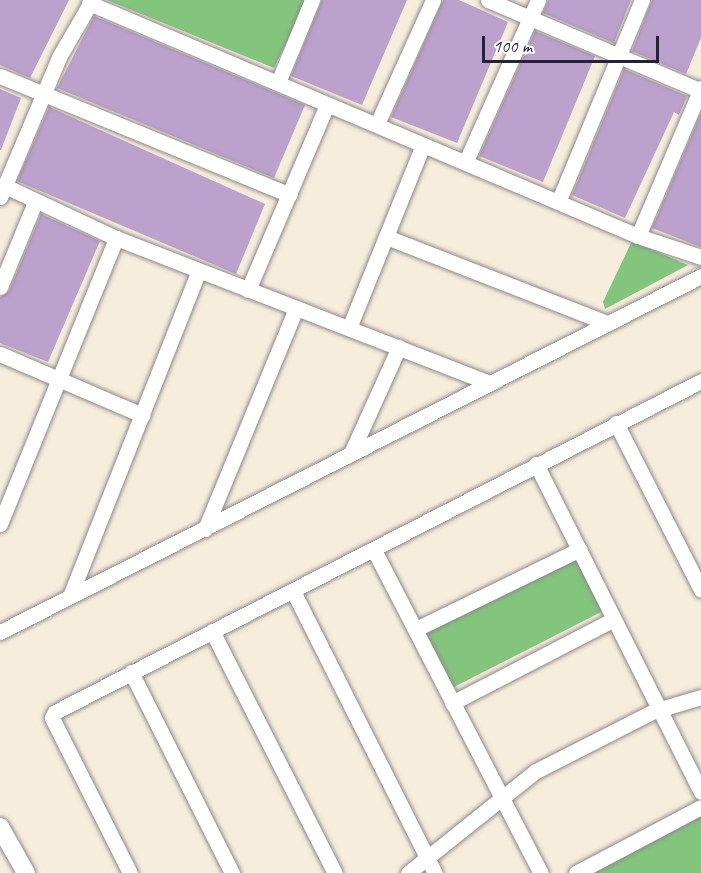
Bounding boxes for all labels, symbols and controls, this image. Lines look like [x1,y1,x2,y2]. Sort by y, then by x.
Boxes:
scale bar [485,24,662,62]
text: 100 m [493,35,532,57]

